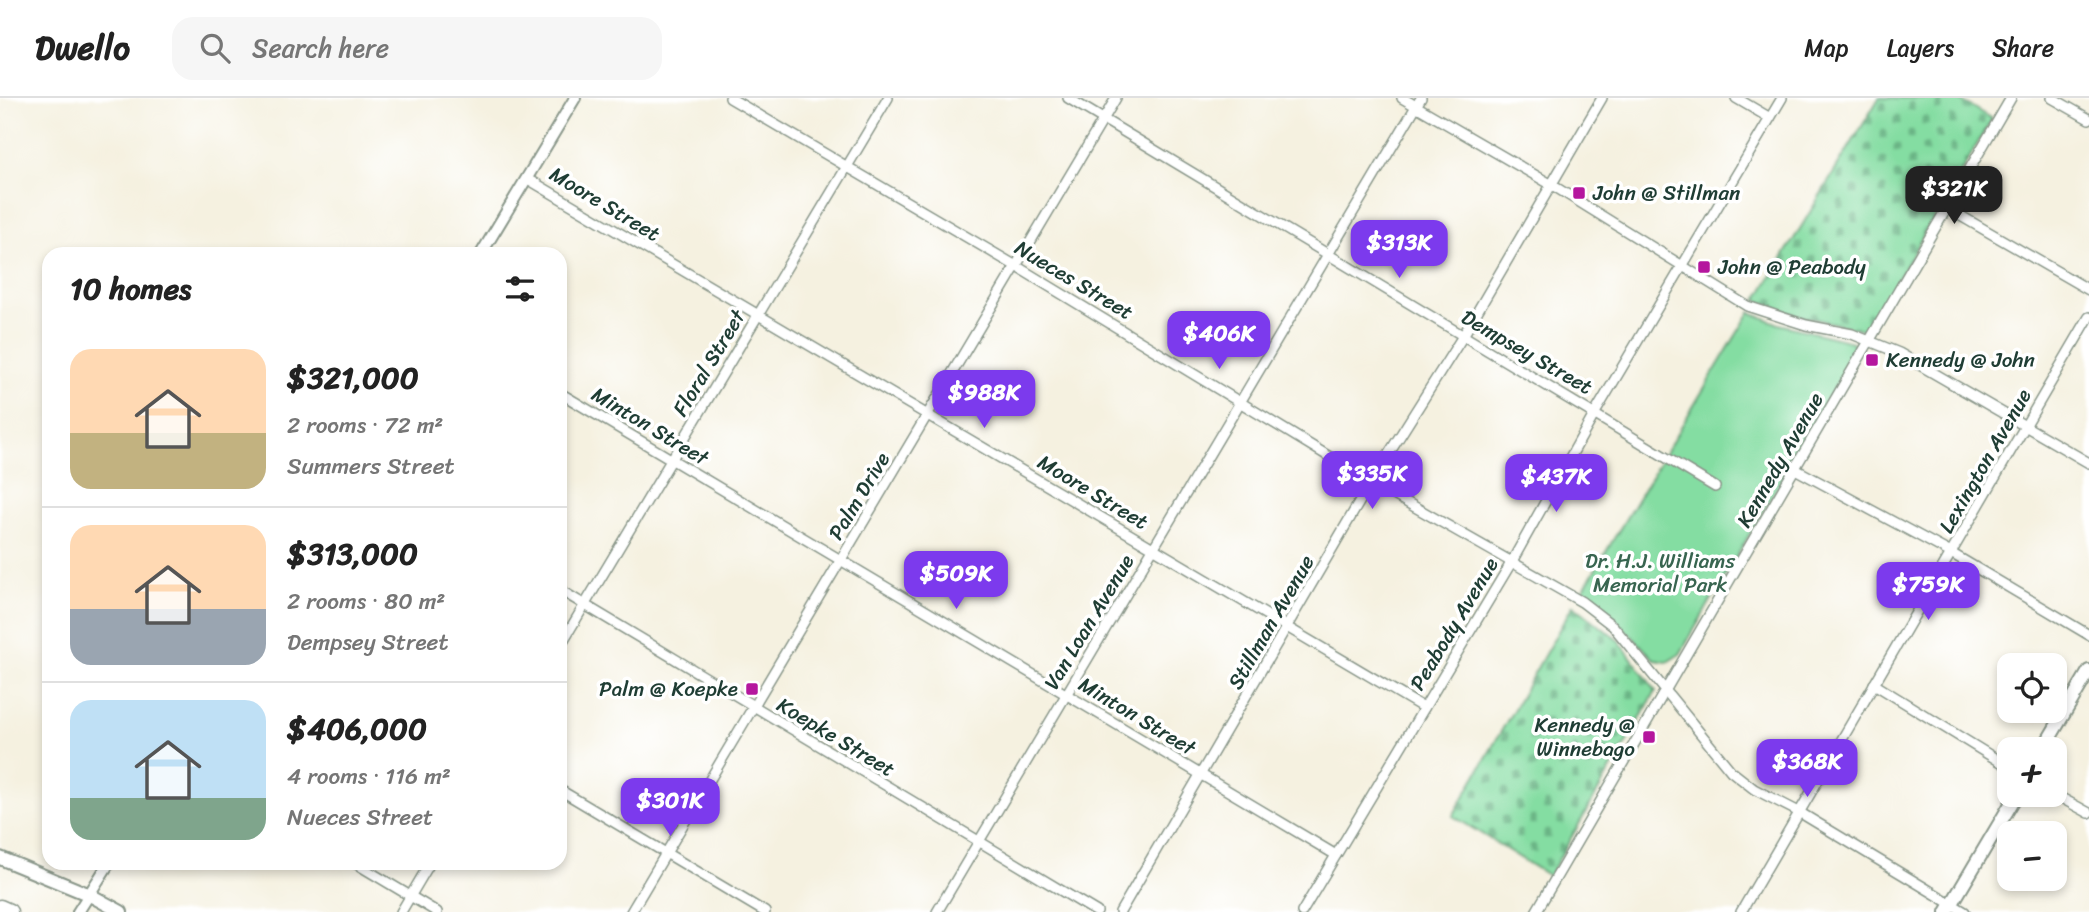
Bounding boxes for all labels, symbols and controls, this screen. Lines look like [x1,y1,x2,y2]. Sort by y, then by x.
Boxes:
search box [172,17,662,80]
text: Dwello [35,19,130,77]
text: Search here [252,25,389,71]
text: Map [1804,27,1849,69]
text: Layers [1887,27,1954,69]
text: Share [1992,27,2054,69]
icon: search [196,29,234,67]
street label: Moore Street [542,156,668,252]
pin: $321K [1905,166,2003,226]
text: $321K [1921,168,1987,209]
place label: John @ Stillman [1592,174,1740,212]
marker: John @ Stillman [1571,185,1587,201]
pin: $313K [1350,220,1448,280]
text: $313K [1367,222,1431,263]
street label: Nueces Street [1007,229,1141,331]
place label: John @ Peabody [1717,248,1866,286]
marker: John @ Peabody [1696,259,1712,275]
text: 10 homes [70,262,191,316]
icon: filters [501,270,539,308]
street label: Dempsey Street [1454,299,1600,405]
street label: Floral Street [662,301,757,424]
pin: $406K [1170,312,1268,371]
text: $406K [1183,313,1255,354]
place label: Kennedy @ John [1886,341,2035,379]
text: $321,000 [287,351,419,405]
marker: Kennedy @ John [1864,352,1880,368]
pin: $988K [935,370,1033,430]
text: $988K [948,372,1020,413]
street label: Minton Street [584,376,717,477]
icon: home [126,377,210,461]
street label: Lexington Avenue [1928,381,2042,541]
street label: Kennedy Avenue [1726,385,1834,535]
text: 2 rooms · 72 m² [287,405,443,446]
street label: Palm Drive [818,444,900,548]
street label: Moore Street [1030,444,1156,540]
text: Summers Street [287,446,455,487]
pin: $335K [1323,452,1421,511]
text: $335K [1338,453,1406,494]
pin: $437K [1507,454,1605,514]
text: $437K [1521,456,1591,497]
text: $313,000 [287,527,418,581]
park label: Dr. H.J. Williams Memorial Park [1585,542,1735,604]
street label: Van Loan Avenue [1033,547,1145,697]
street label: Stillman Avenue [1217,547,1325,697]
street label: Peabody Avenue [1399,550,1509,698]
pin: $509K [907,552,1005,611]
icon: home [126,553,210,637]
text: $509K [920,553,992,594]
pin: $759K [1879,562,1977,622]
text: $759K [1893,564,1963,605]
text: 2 rooms · 80 m² [287,581,445,622]
text: Dempsey Street [287,622,448,663]
map controls [1997,653,2067,891]
button: locate [1997,653,2067,723]
street label: Minton Street [1071,666,1204,767]
place label: Palm @ Koepke [599,670,738,708]
marker: Palm @ Koepke [744,681,760,697]
street label: Koepke Street [769,686,903,788]
text: $406,000 [287,702,427,756]
place label: Kennedy @ Winnebago [1534,706,1635,768]
icon: home [126,728,210,812]
marker: Kennedy @ Winnebago [1641,729,1657,745]
button: + [1997,737,2067,807]
pin: $368K [1758,740,1856,799]
text: $368K [1772,741,1842,782]
text: 4 rooms · 116 m² [287,756,451,797]
pin: $301K [621,778,719,838]
text: $301K [637,780,703,821]
text: Nueces Street [287,797,433,838]
button: − [1997,821,2067,891]

